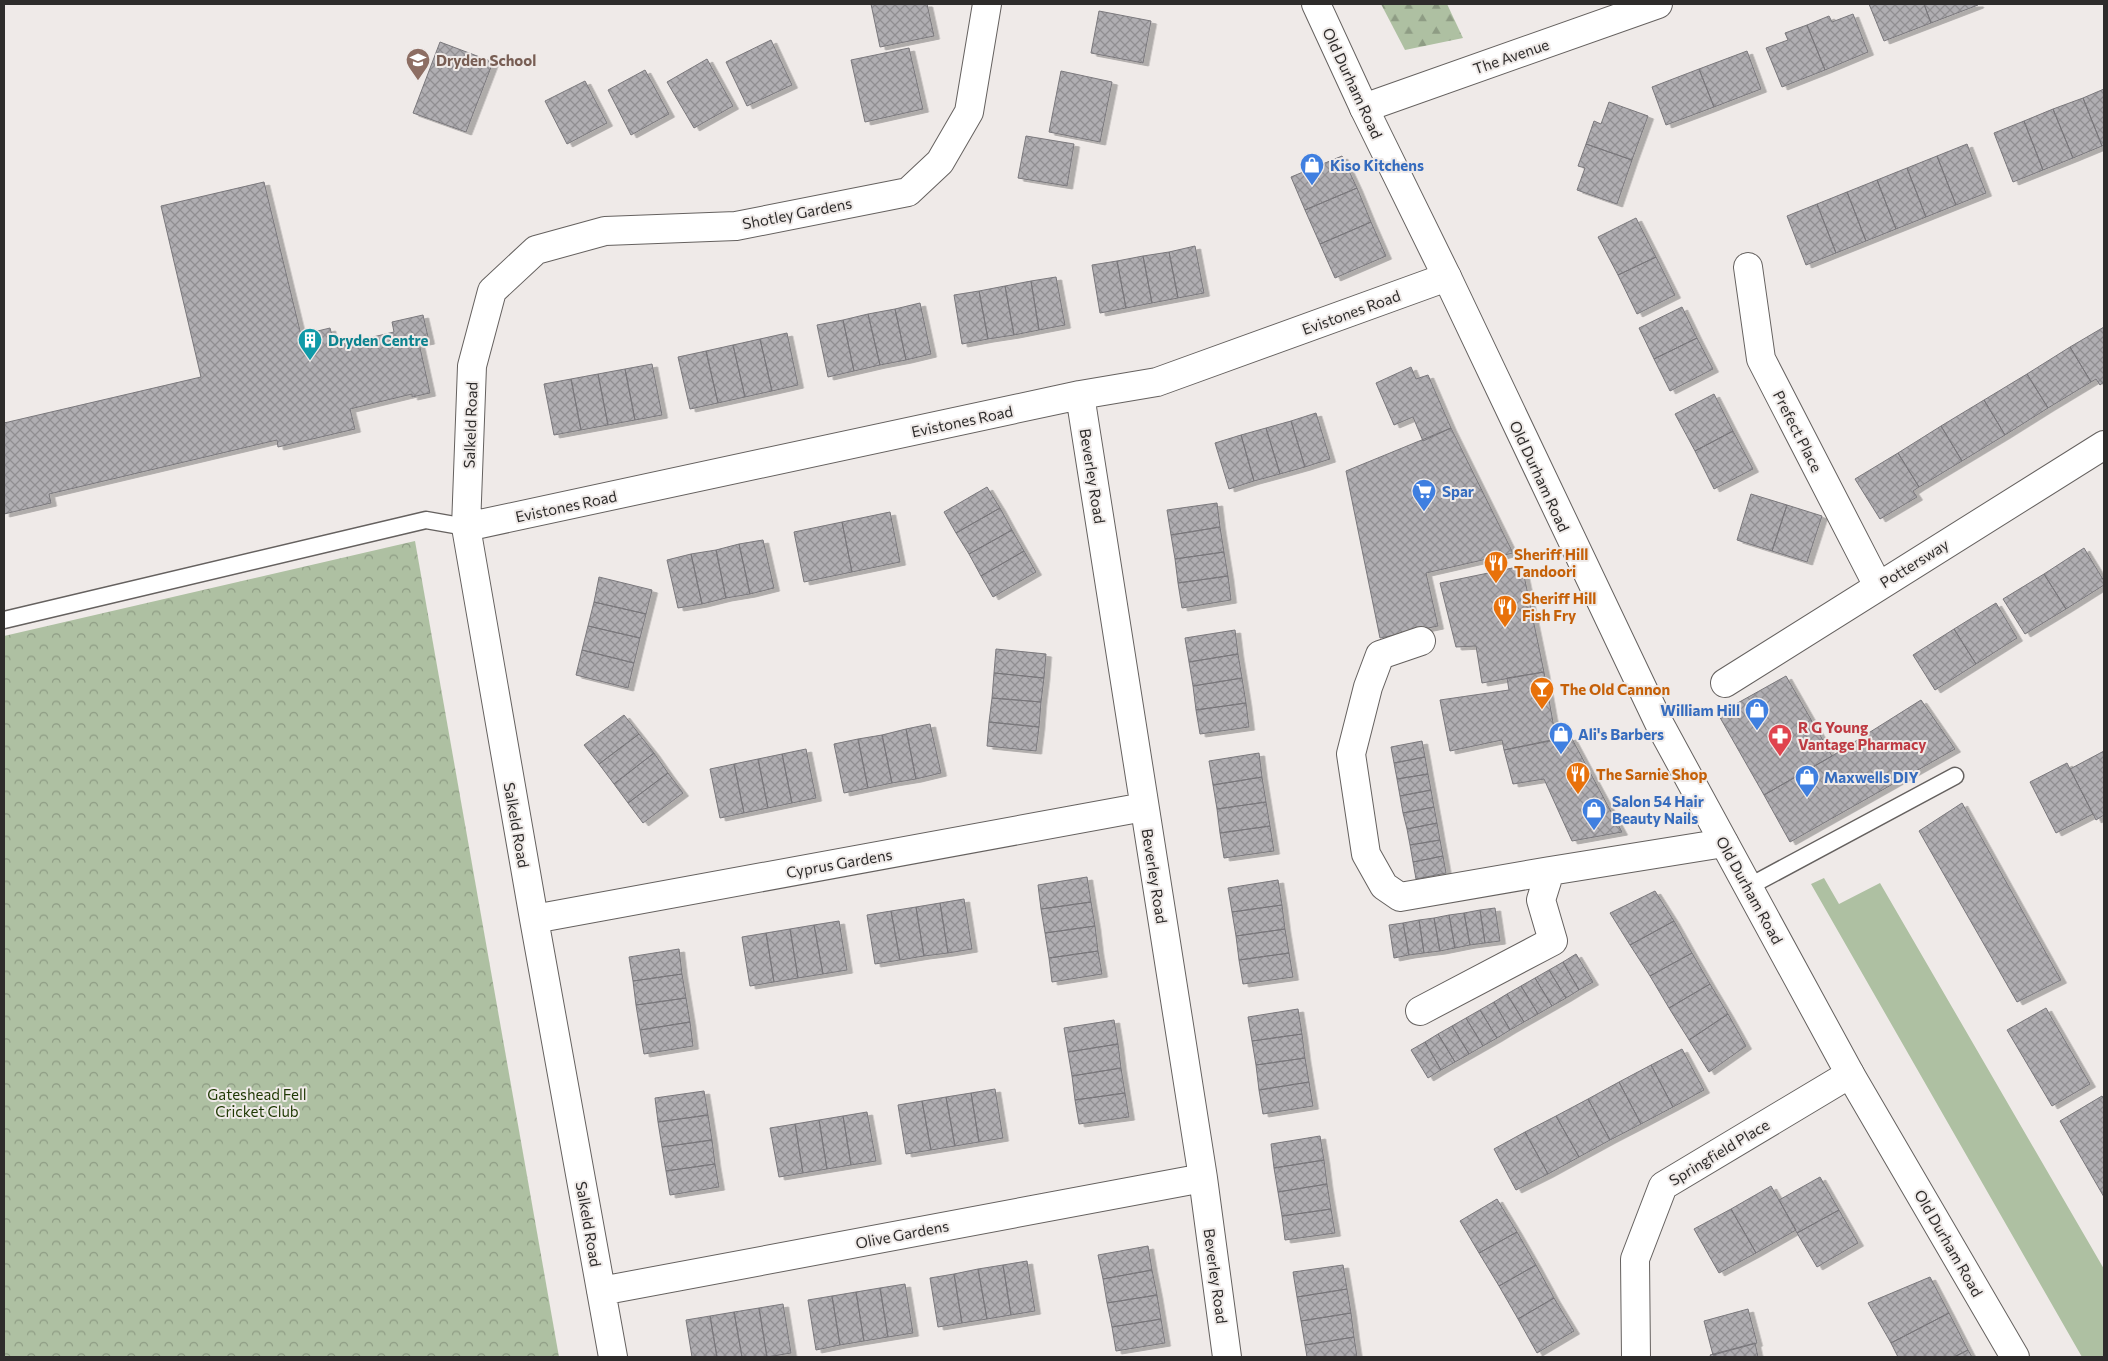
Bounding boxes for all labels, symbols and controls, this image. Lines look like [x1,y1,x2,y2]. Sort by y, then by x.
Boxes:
street label: Old Durham Road [1319,25,1387,141]
street label: The Avenue [1471,35,1551,77]
school or university icon: Dryden School [405,47,431,81]
place label: Dryden School [436,51,536,69]
shop icon: Kiso Kitchens [1299,152,1325,186]
place label: Kiso Kitchens [1330,156,1424,174]
street label: Shotley Gardens [741,194,853,232]
street label: Evistones Road [1299,286,1403,338]
building icon: Dryden Centre [297,327,323,361]
place label: Dryden Centre [328,331,429,349]
street label: Salkeld Road [459,381,481,469]
street label: Prefect Place [1770,387,1826,475]
street label: Evistones Road [910,401,1014,441]
street label: Old Durham Road [1506,418,1574,534]
street label: Beverley Road [1077,427,1109,525]
supermarket icon: Spar [1411,478,1437,512]
place label: Spar [1442,482,1474,500]
street label: Evistones Road [514,486,618,526]
street label: Pottersway [1876,535,1952,591]
place label: Sheriff Hill Tandoori [1514,545,1588,580]
restaurant icon: Sheriff Hill Tandoori [1483,550,1509,584]
place label: Sheriff Hill Fish Fry [1522,589,1596,624]
restaurant icon: Sheriff Hill Fish Fry [1492,594,1518,628]
bar icon: The Old Cannon [1529,676,1555,710]
place label: The Old Cannon [1560,680,1670,698]
shop icon: William Hill [1744,697,1770,731]
place label: William Hill [1660,701,1740,719]
place label: R G Young Vantage Pharmacy [1798,718,1927,753]
shop icon: Ali's Barbers [1548,721,1574,755]
pharmacy icon: R G Young Vantage Pharmacy [1767,723,1793,757]
place label: Ali's Barbers [1578,725,1664,743]
restaurant icon: The Sarnie Shop [1565,761,1591,795]
shop icon: Maxwells DIY [1794,764,1820,798]
place label: The Sarnie Shop [1596,765,1707,783]
place label: Maxwells DIY [1824,768,1919,786]
street label: Salkeld Road [501,781,533,869]
place label: Salon 54 Hair Beauty Nails [1612,792,1704,827]
shop icon: Salon 54 Hair Beauty Nails [1581,797,1607,831]
street label: Beverley Road [1139,827,1171,925]
street label: Old Durham Road [1713,833,1787,947]
street label: Cyprus Gardens [785,845,894,881]
park label: Gateshead Fell Cricket Club [207,1085,307,1120]
street label: Springfield Place [1666,1115,1772,1189]
street label: Salkeld Road [573,1180,605,1268]
street label: Old Durham Road [1911,1186,1987,1300]
street label: Olive Gardens [854,1216,950,1252]
street label: Beverley Road [1200,1227,1232,1325]

